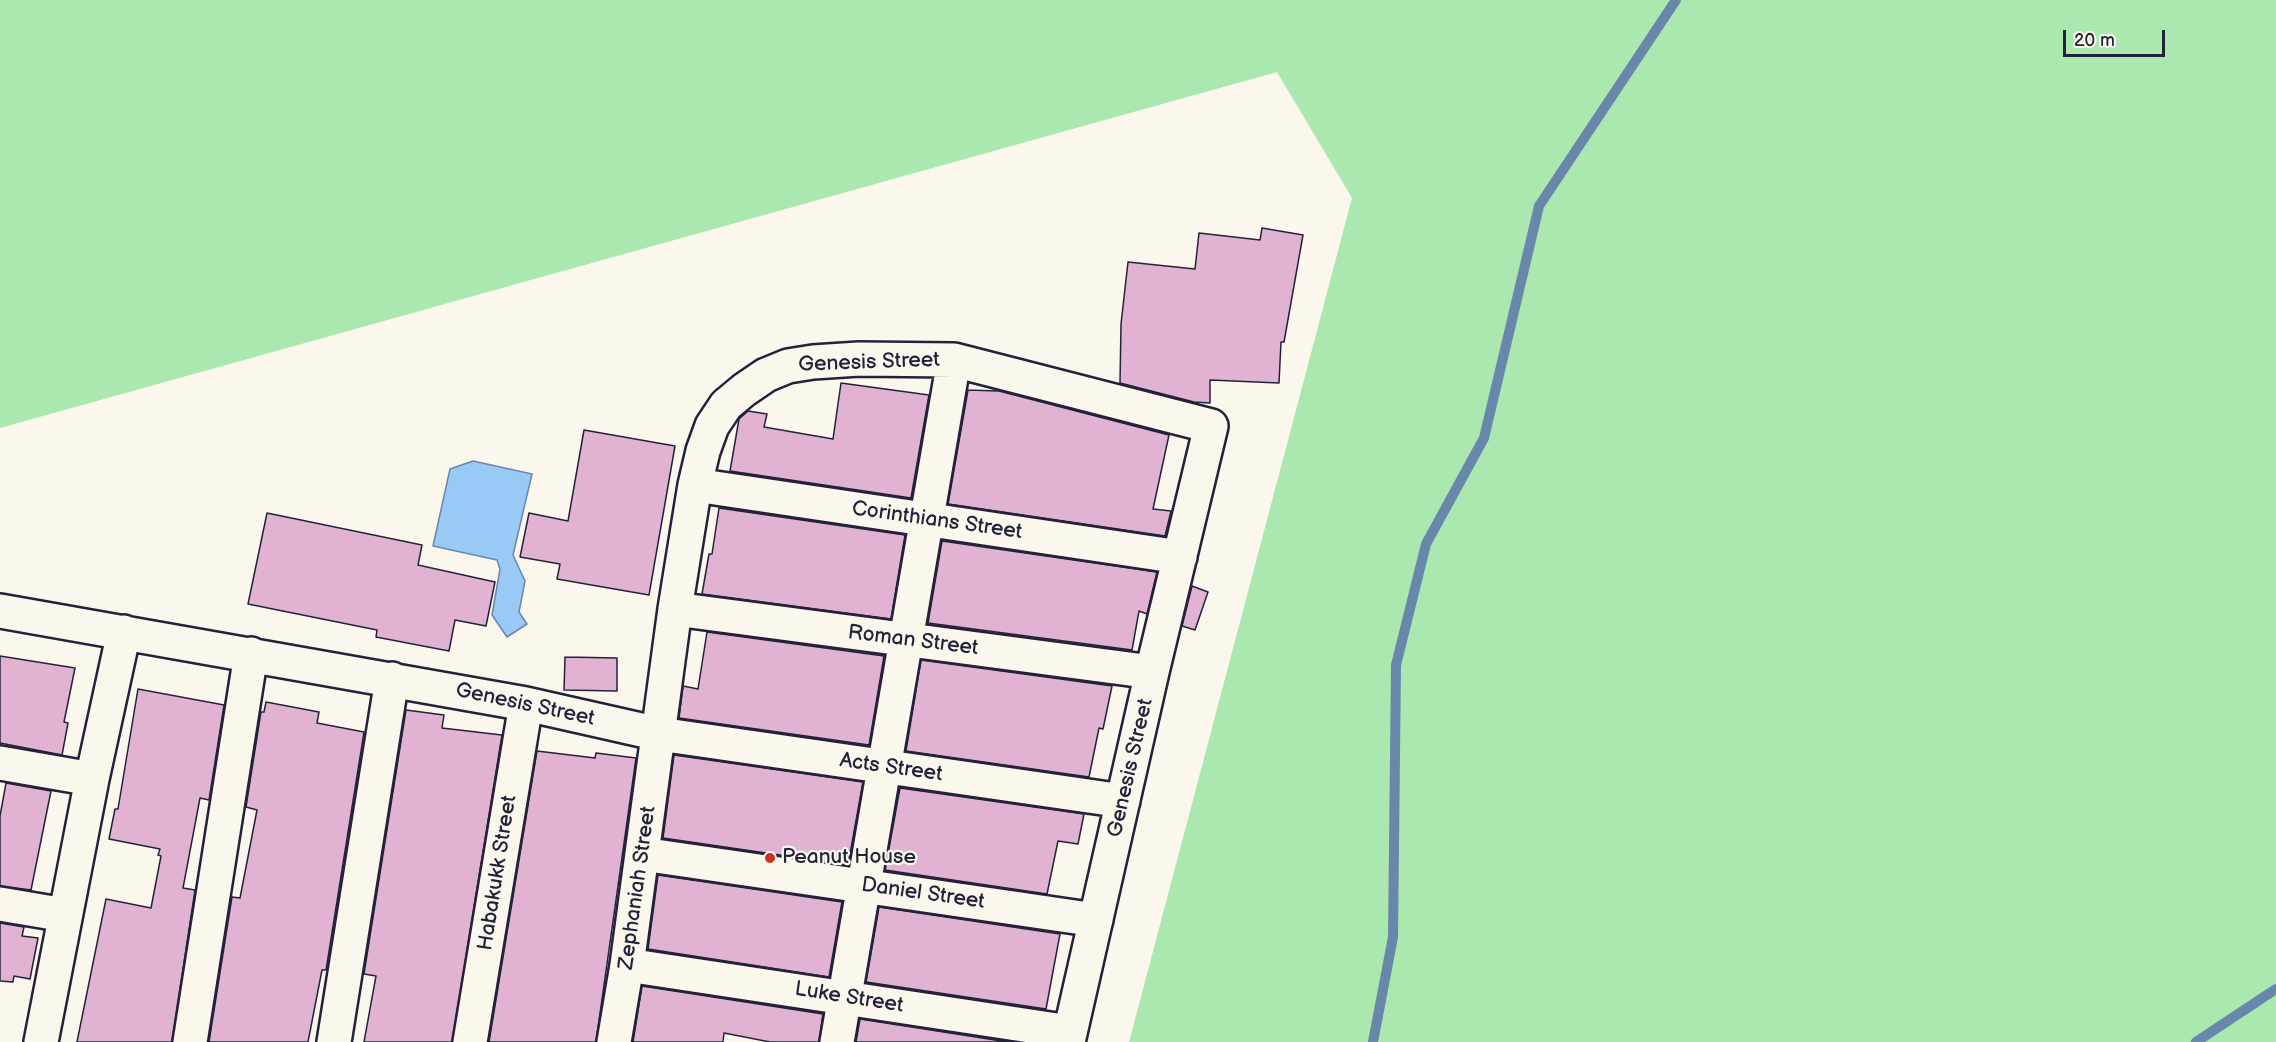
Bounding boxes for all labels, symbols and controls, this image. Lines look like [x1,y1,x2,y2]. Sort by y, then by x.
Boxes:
scale bar [2066,18,2168,56]
text: 20 m [2074,30,2115,51]
street label: Genesis Street [798,348,940,378]
street label: Corinthians Street [850,497,1024,545]
street label: Roman Street [846,620,980,662]
street label: Genesis Street [453,678,597,732]
street label: Genesis Street [1103,696,1159,840]
street label: Acts Street [838,748,944,788]
street label: Habakukk Street [473,794,523,952]
street label: Zephaniah Street [614,805,662,971]
place label: Peanut House [782,845,916,871]
marker: Peanut House [763,851,777,865]
street label: Daniel Street [860,873,986,915]
street label: Luke Street [793,977,905,1019]

